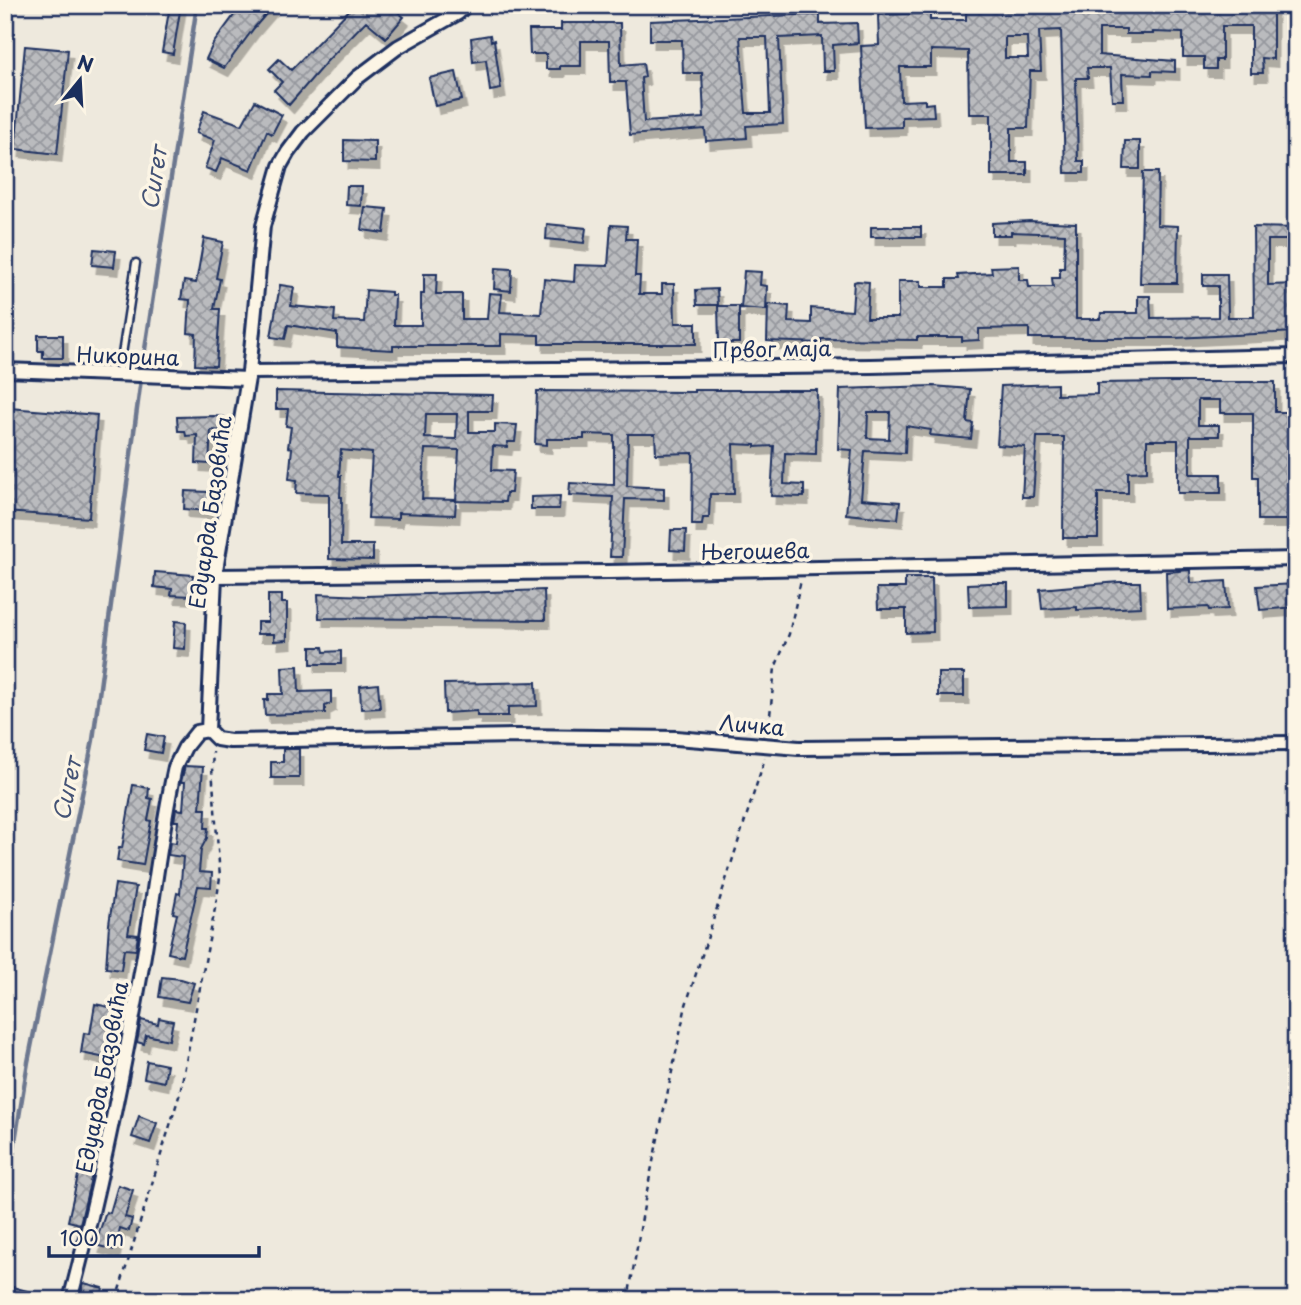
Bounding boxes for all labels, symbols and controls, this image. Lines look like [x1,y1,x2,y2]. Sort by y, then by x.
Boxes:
north arrow [46,46,116,116]
text: N [74,47,97,79]
water label: Сигет [131,140,176,212]
street label: Првог маја [712,331,832,365]
street label: Никорина [76,337,181,373]
street label: Едуарда Базовића [180,413,239,611]
street label: Његошева [700,533,810,567]
street label: Личка [718,705,787,743]
water label: Сигет [42,751,91,824]
street label: Едуарда Базовића [67,978,135,1176]
scale bar [49,1214,259,1258]
text: 100 m [60,1221,124,1253]

